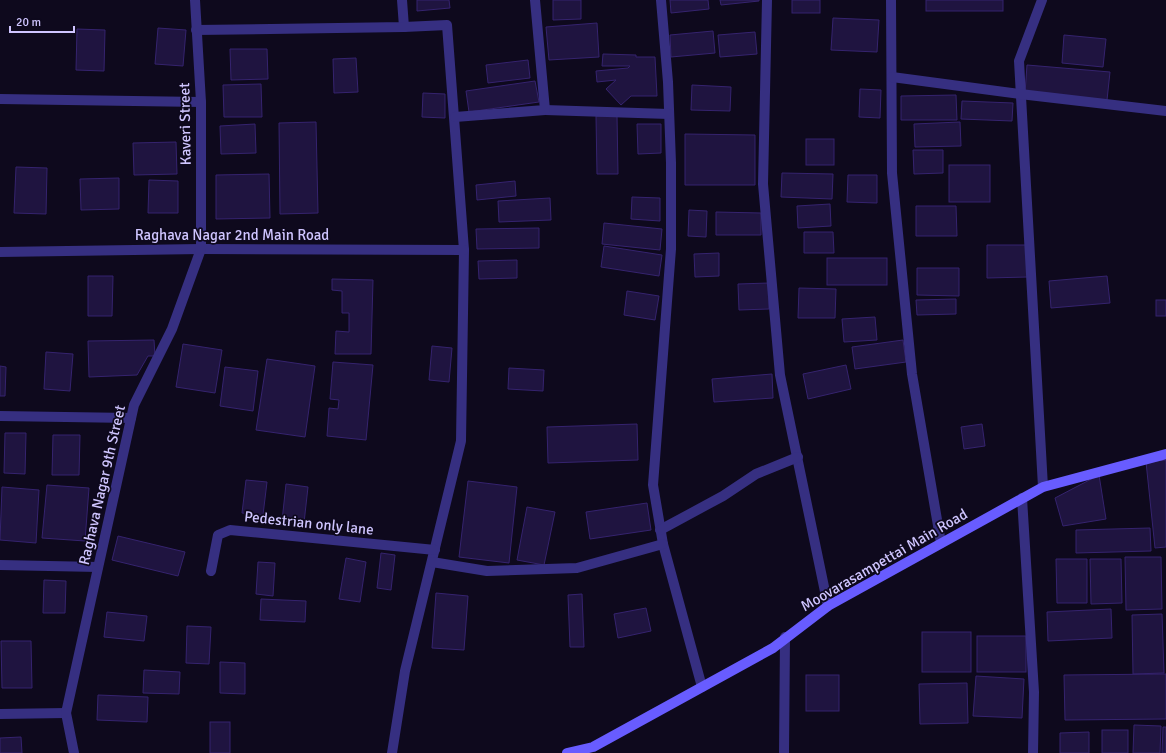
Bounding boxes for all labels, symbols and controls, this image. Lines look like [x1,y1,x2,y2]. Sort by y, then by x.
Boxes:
scale bar [10,8,74,34]
text: 20 m [16,15,41,30]
street label: Kaveri Street [175,83,195,165]
street label: Raghava Nagar 2nd Main Road [135,226,329,244]
street label: Raghava Nagar 9th Street [75,403,129,567]
street label: Moovarasampettai Main Road [797,505,971,615]
street label: Pedestrian only lane [243,507,375,539]

